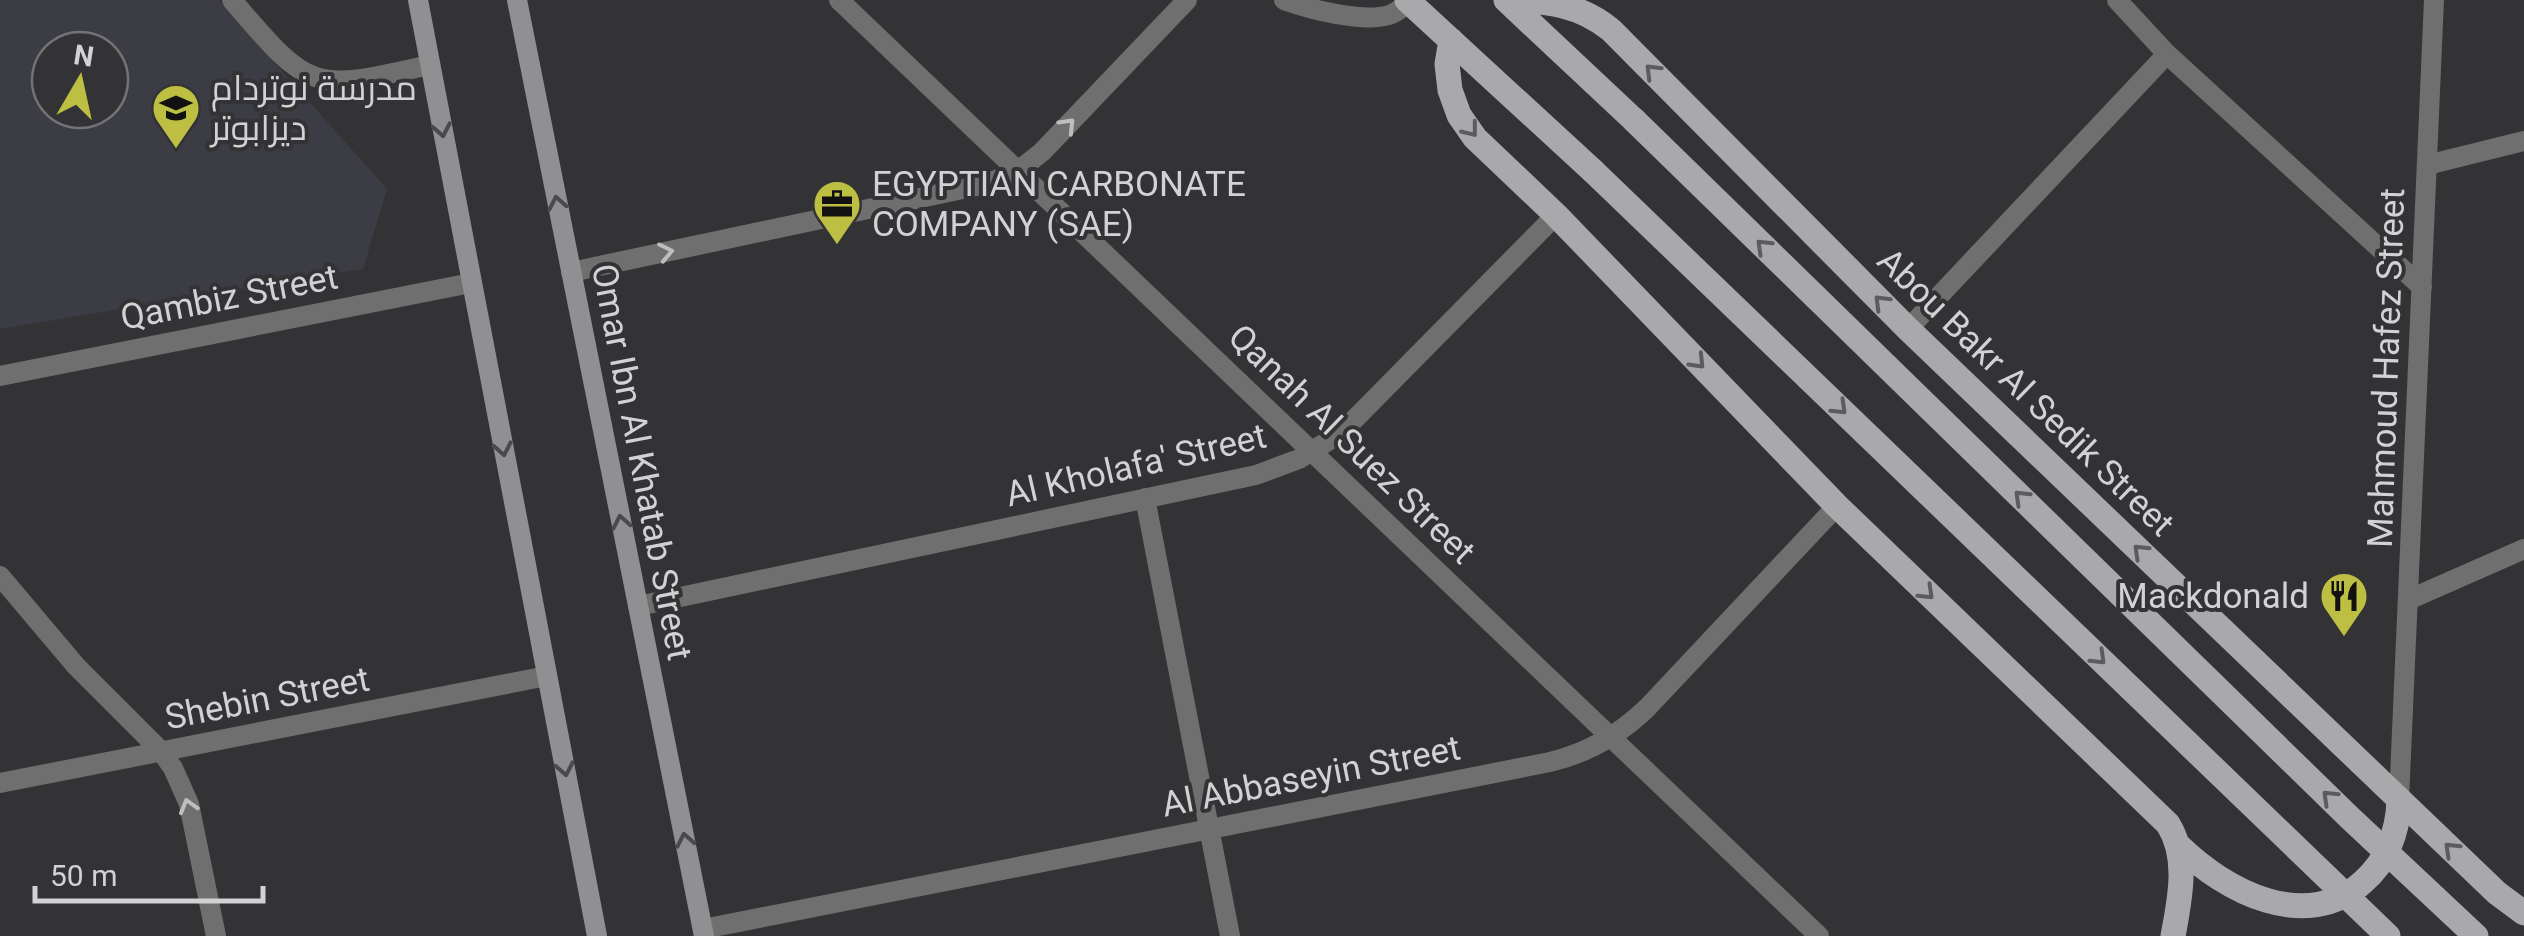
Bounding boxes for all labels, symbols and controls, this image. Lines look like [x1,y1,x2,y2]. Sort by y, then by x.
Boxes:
north arrow [30,30,130,130]
text: N [71,38,96,74]
one-way arrow [1646,65,1664,83]
place label: مدرسة نوتردام ديزابوتر [209,68,417,149]
school or university icon: مدرسة نوتردام ديزابوتر [150,82,202,150]
one-way arrow [1056,118,1074,136]
one-way arrow [1459,119,1477,137]
one-way arrow [430,122,451,139]
place label: EGYPTIAN CARBONATE COMPANY (SAE) [872,164,1246,245]
office icon: EGYPTIAN CARBONATE COMPANY (SAE) [811,178,863,246]
street label: Mahmoud Hafez Street [2360,187,2413,549]
one-way arrow [548,195,569,212]
one-way arrow [1756,240,1774,258]
street label: Abou Bakr Al Sedik Street [1869,240,2182,545]
one-way arrow [658,243,675,264]
street label: Qambiz Street [117,256,341,339]
street label: Omar Ibn Al Khatab Street [583,260,700,664]
one-way arrow [1875,295,1893,313]
street label: Qanah Al Suez Street [1220,316,1483,573]
one-way arrow [1686,351,1704,369]
one-way arrow [1828,396,1847,414]
street label: Al Kholafa' Street [1002,416,1270,515]
one-way arrow [492,441,513,458]
one-way arrow [2014,491,2032,509]
one-way arrow [611,514,632,530]
one-way arrow [2134,545,2152,563]
restaurant icon: Mackdonald [2318,570,2370,638]
place label: Mackdonald [2117,576,2309,617]
one-way arrow [1915,581,1934,599]
one-way arrow [2088,646,2106,664]
street label: Shebin Street [162,659,373,738]
street label: Al Abbaseyin Street [1158,727,1464,826]
one-way arrow [553,760,574,777]
one-way arrow [2322,791,2340,809]
one-way arrow [179,798,200,816]
one-way arrow [675,832,696,849]
scale bar [35,841,262,903]
one-way arrow [2444,843,2462,861]
text: 50 m [50,858,117,893]

